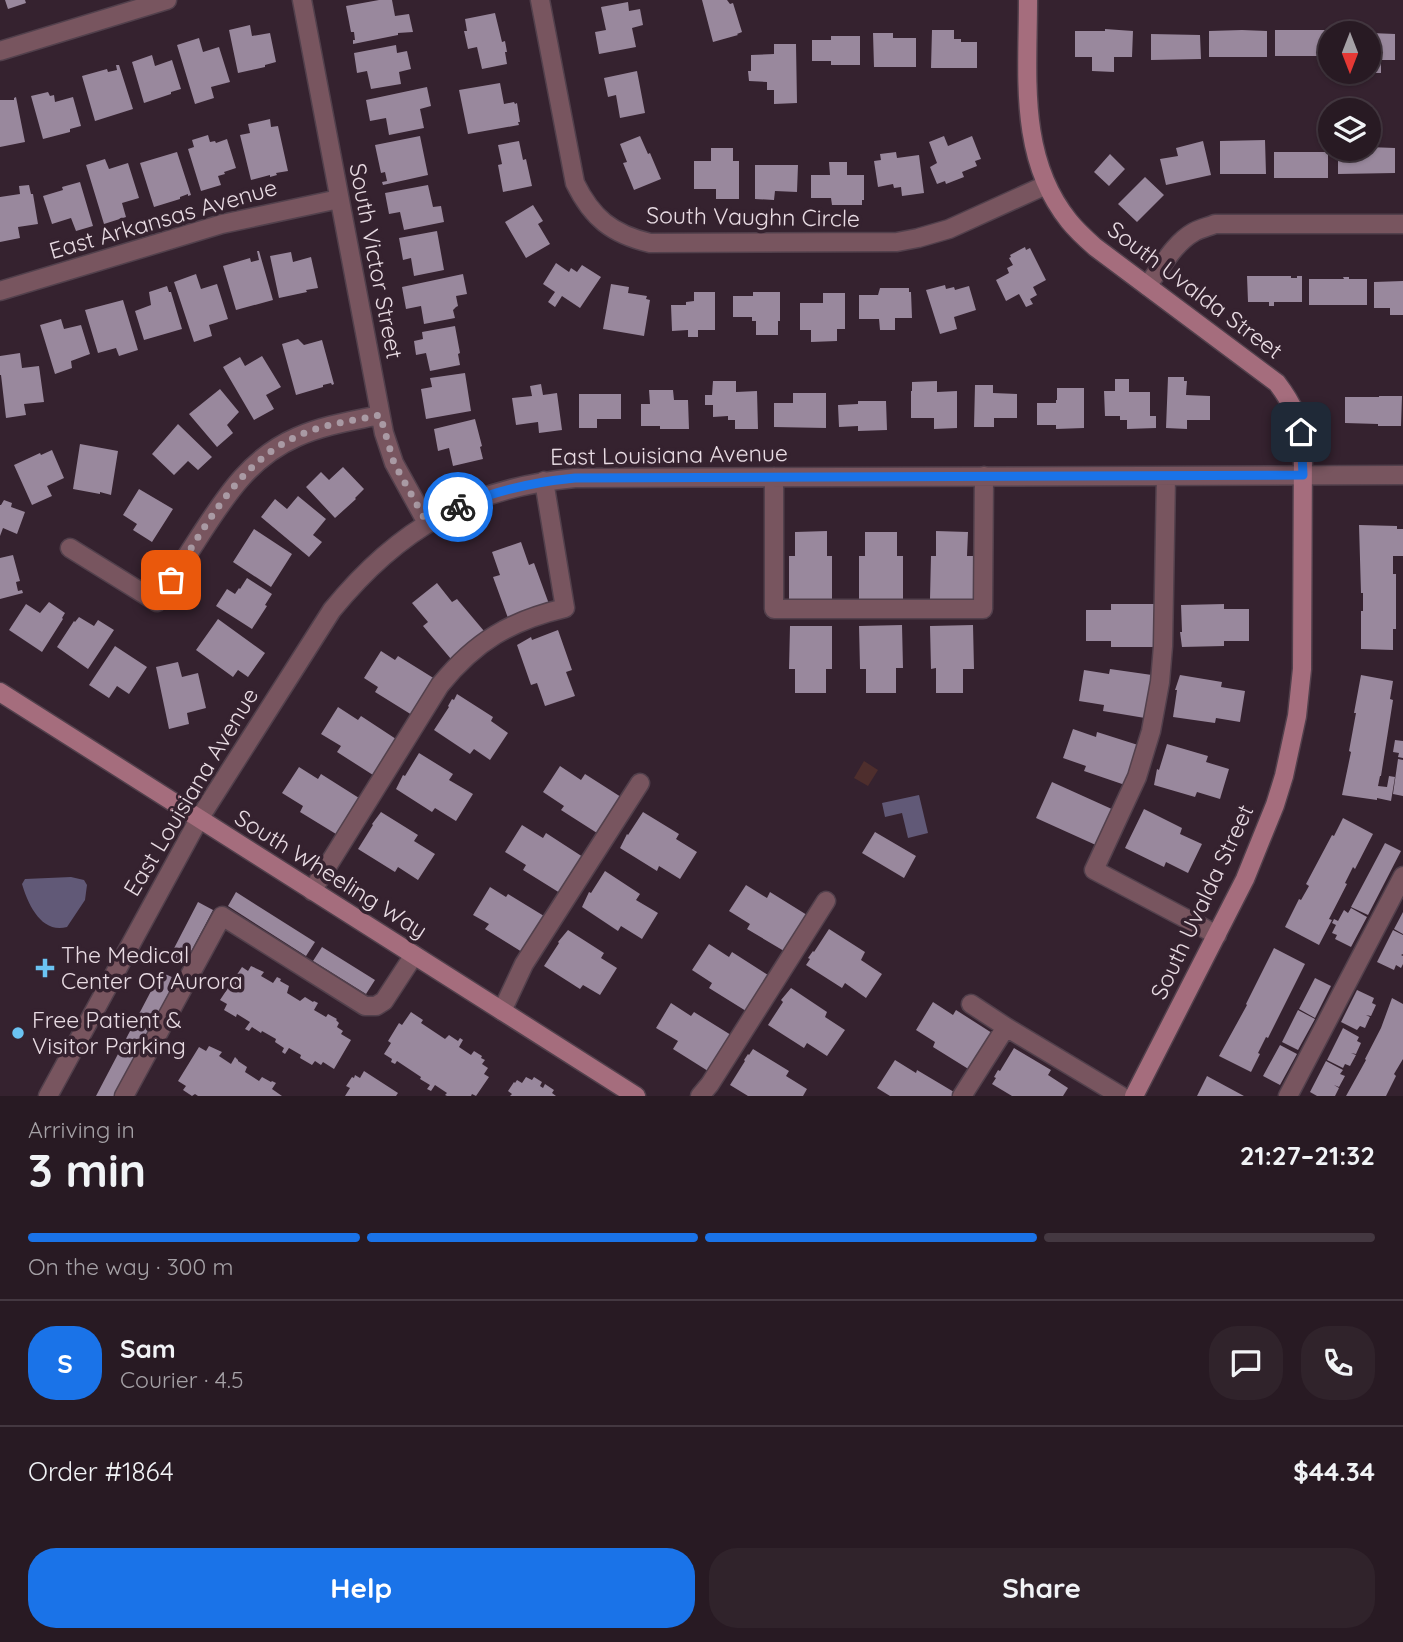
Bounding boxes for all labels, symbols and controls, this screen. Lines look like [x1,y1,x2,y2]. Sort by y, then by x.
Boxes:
north arrow [1318,21,1381,84]
map controls [1318,21,1381,161]
button: layers [1318,98,1381,161]
street label: South Victor Street [343,161,410,361]
street label: East Arkansas Avenue [46,172,280,265]
street label: South Vaughn Circle [646,200,860,233]
street label: South Uvalda Street [1102,214,1289,365]
pin [1271,402,1331,462]
icon: home [1282,413,1320,451]
street label: East Louisiana Avenue [550,438,788,471]
courier [423,472,493,542]
icon: bike [439,488,477,526]
pin [141,550,201,610]
icon: bag [152,561,190,599]
street label: East Louisiana Avenue [117,682,264,901]
street label: South Uvalda Street [1144,800,1259,1004]
street label: South Wheeling Way [230,803,433,945]
place label: The Medical Center Of Aurora [61,940,243,995]
marker: The Medical Center Of Aurora [35,958,55,978]
place label: Free Patient & Visitor Parking [32,1005,186,1060]
marker: Free Patient & Visitor Parking [10,1025,26,1041]
text: Arriving in [28,1115,135,1144]
text: 21:27–21:32 [1240,1139,1375,1172]
text: 3 min [28,1141,146,1199]
text: On the way · 300 m [28,1252,233,1281]
button: chat [1209,1326,1283,1400]
button: phone [1301,1326,1375,1400]
text: Sam [120,1332,176,1365]
text: S [57,1347,73,1380]
text: Courier · 4.5 [120,1365,244,1394]
text: Order #1864 [28,1455,174,1488]
text: $44.34 [1293,1455,1375,1488]
button: Help [28,1548,695,1628]
button: Share [709,1548,1375,1628]

